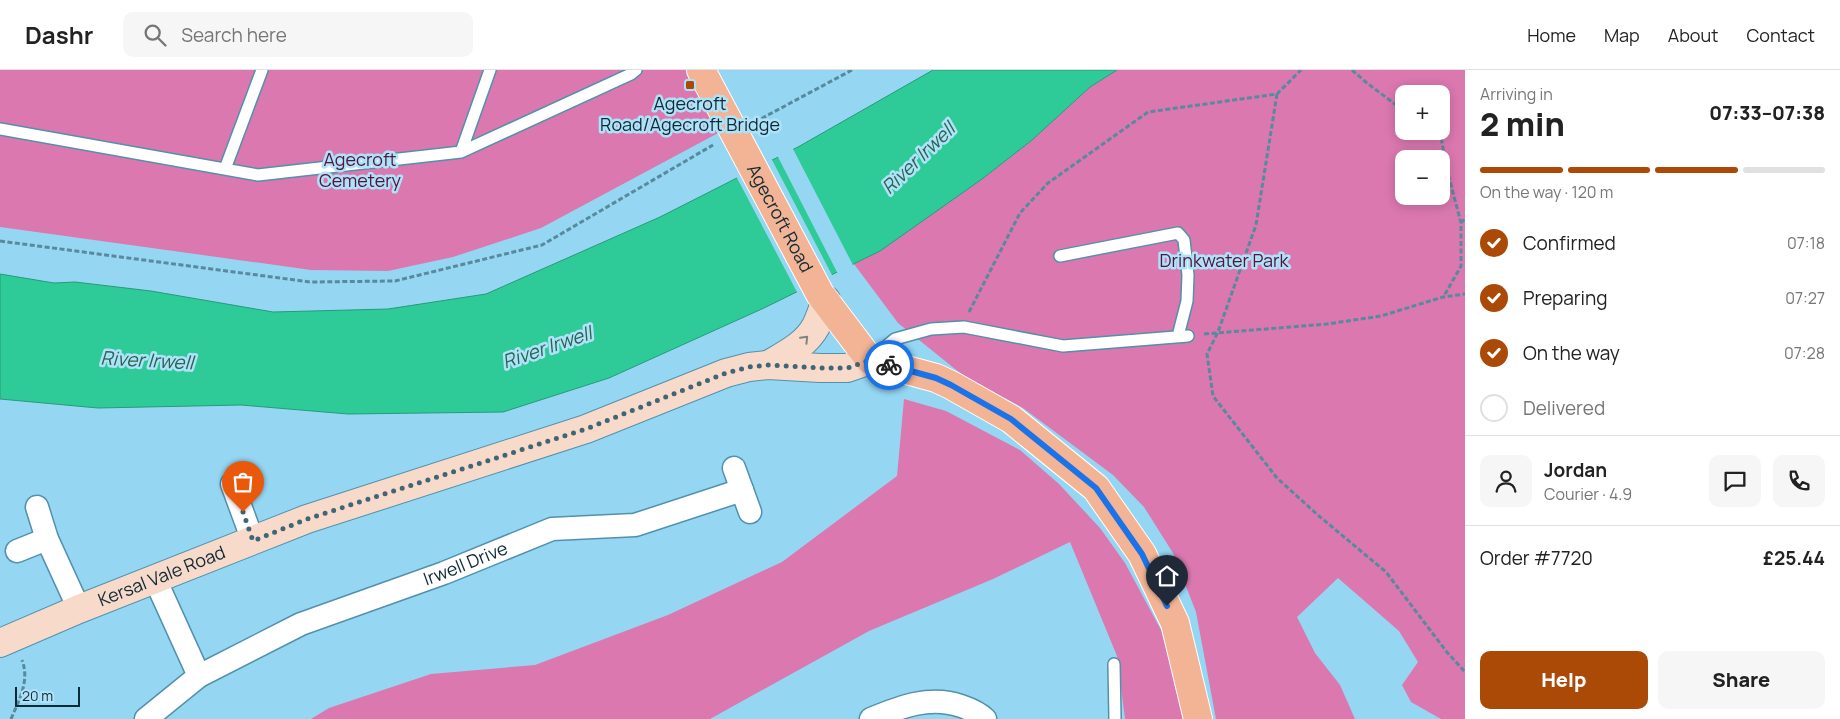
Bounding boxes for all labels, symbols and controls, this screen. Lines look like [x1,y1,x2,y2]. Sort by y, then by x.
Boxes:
search box [123,12,473,57]
text: Dashr [25,18,93,51]
icon: search [141,21,169,49]
text: Search here [181,22,287,48]
text: Home [1527,23,1576,47]
text: Map [1604,23,1640,47]
text: About [1668,23,1718,47]
text: Contact [1746,23,1815,47]
marker: Agecroft Road/Agecroft Bridge [684,79,696,91]
text: Arriving in [1480,83,1553,105]
map controls [1395,85,1450,205]
button: + [1395,85,1450,140]
place label: Agecroft Road/Agecroft Bridge [600,91,780,136]
text: 07:33–07:38 [1709,100,1825,126]
text: 2 min [1480,102,1565,146]
water label: River Irwell [876,115,962,200]
park label: Agecroft Cemetery [319,147,402,192]
button: − [1395,150,1450,205]
street label: Agecroft Road [742,160,819,276]
text: On the way · 120 m [1480,181,1613,203]
icon: check [1480,229,1508,257]
text: Confirmed [1523,230,1616,256]
text: 07:18 [1787,232,1825,254]
park label: Drinkwater Park [1159,248,1290,272]
icon: check [1480,284,1508,312]
text: Preparing [1523,285,1608,311]
text: 07:27 [1785,287,1825,309]
water label: River Irwell [499,319,598,374]
one-way arrow [799,336,808,345]
icon: check [1480,339,1508,367]
courier [864,340,914,390]
text: On the way [1523,340,1620,366]
text: 07:28 [1784,342,1825,364]
water label: River Irwell [100,345,197,376]
icon: bike [875,351,903,379]
text: Delivered [1523,395,1605,421]
button: person [1480,455,1532,507]
button: chat [1709,455,1761,507]
button: phone [1773,455,1825,507]
text: Jordan [1544,457,1607,483]
pin [222,461,264,512]
icon: bag [229,468,257,496]
text: Courier · 4.9 [1544,483,1632,505]
street label: Irwell Drive [420,535,511,590]
street label: Kersal Vale Road [94,539,229,611]
text: Order #7720 [1480,545,1593,571]
text: £25.44 [1763,545,1825,571]
pin [1146,555,1188,606]
icon: home [1153,562,1181,590]
button: Help [1480,651,1648,709]
button: Share [1658,651,1825,709]
scale bar [15,684,80,707]
text: 20 m [22,686,53,705]

